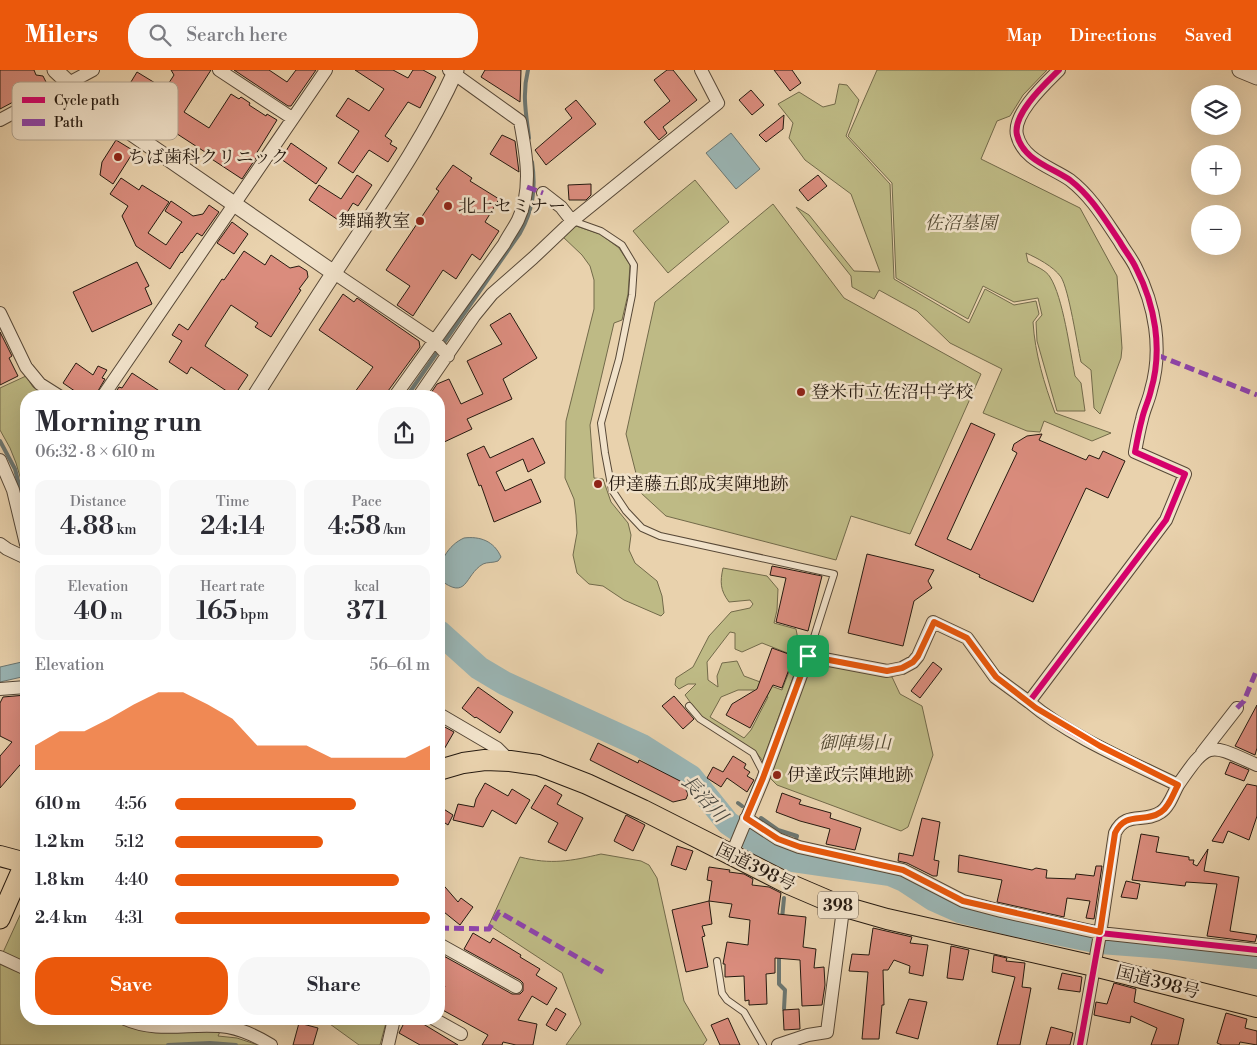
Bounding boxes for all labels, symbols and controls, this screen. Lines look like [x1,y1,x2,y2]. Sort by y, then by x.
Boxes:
search box [128,13,478,58]
text: Milers [25,20,98,50]
icon: search [146,21,174,49]
text: Search here [186,23,288,47]
text: Map [1006,24,1042,47]
text: Directions [1070,24,1157,47]
text: Saved [1185,24,1232,47]
legend [12,82,178,140]
map controls [1191,85,1241,255]
button: layers [1191,85,1241,135]
text: Cycle path [54,92,120,110]
text: Path [54,114,84,132]
button: + [1191,145,1241,195]
place label: ちば歯科クリニック [128,146,289,169]
marker: ちば歯科クリニック [112,151,124,163]
place label: 北上セミナー [458,195,566,218]
marker: 北上セミナー [442,200,454,212]
button: − [1191,205,1241,255]
place label: 舞踊教室 [338,210,410,233]
park label: 佐沼墓園 [925,212,1000,235]
marker: 舞踊教室 [414,215,426,227]
place label: 登米市立佐沼中学校 [811,381,973,404]
marker: 登米市立佐沼中学校 [795,386,807,398]
text: Morning run [35,405,202,440]
button: share [378,407,430,459]
text: 06:32 · 8 × 610 m [35,442,155,462]
place label: 伊達藤五郎成実陣地跡 [608,473,788,496]
marker: 伊達藤五郎成実陣地跡 [592,478,604,490]
text: Distance [70,493,126,511]
text: Time [216,493,249,511]
text: Pace [352,493,382,511]
text: 4.88 [60,511,114,542]
text: 24:14 [200,511,265,542]
text: 4:58 [328,511,381,542]
text: km [114,521,136,539]
text: /km [381,521,406,539]
text: Elevation [68,578,128,596]
text: Heart rate [200,578,265,596]
text: kcal [354,578,380,596]
text: 40 [74,596,107,627]
text: 165 [196,596,237,627]
text: 371 [347,596,387,627]
text: m [107,606,123,624]
text: bpm [237,606,269,624]
pin [787,635,829,677]
icon: arrive [794,642,822,670]
text: Elevation [35,655,104,675]
text: 56–61 m [369,655,430,675]
park label: 御陣場山 [819,732,893,755]
place label: 伊達政宗陣地跡 [787,764,913,787]
marker: 伊達政宗陣地跡 [771,769,783,781]
water label: 長沼川 [676,770,734,829]
text: 610 m [35,794,81,814]
text: 4:56 [115,794,147,814]
text: 1.2 km [35,832,84,852]
text: 5:12 [115,832,144,852]
street label: 国道398号 [712,838,799,897]
text: 1.8 km [35,870,84,890]
text: 4:40 [115,870,148,890]
road number: 398 [818,892,858,918]
text: 2.4 km [35,908,87,928]
text: 4:31 [115,908,143,928]
button: Save [35,957,228,1015]
button: Share [238,957,430,1015]
street label: 国道398号 [1113,961,1202,1004]

